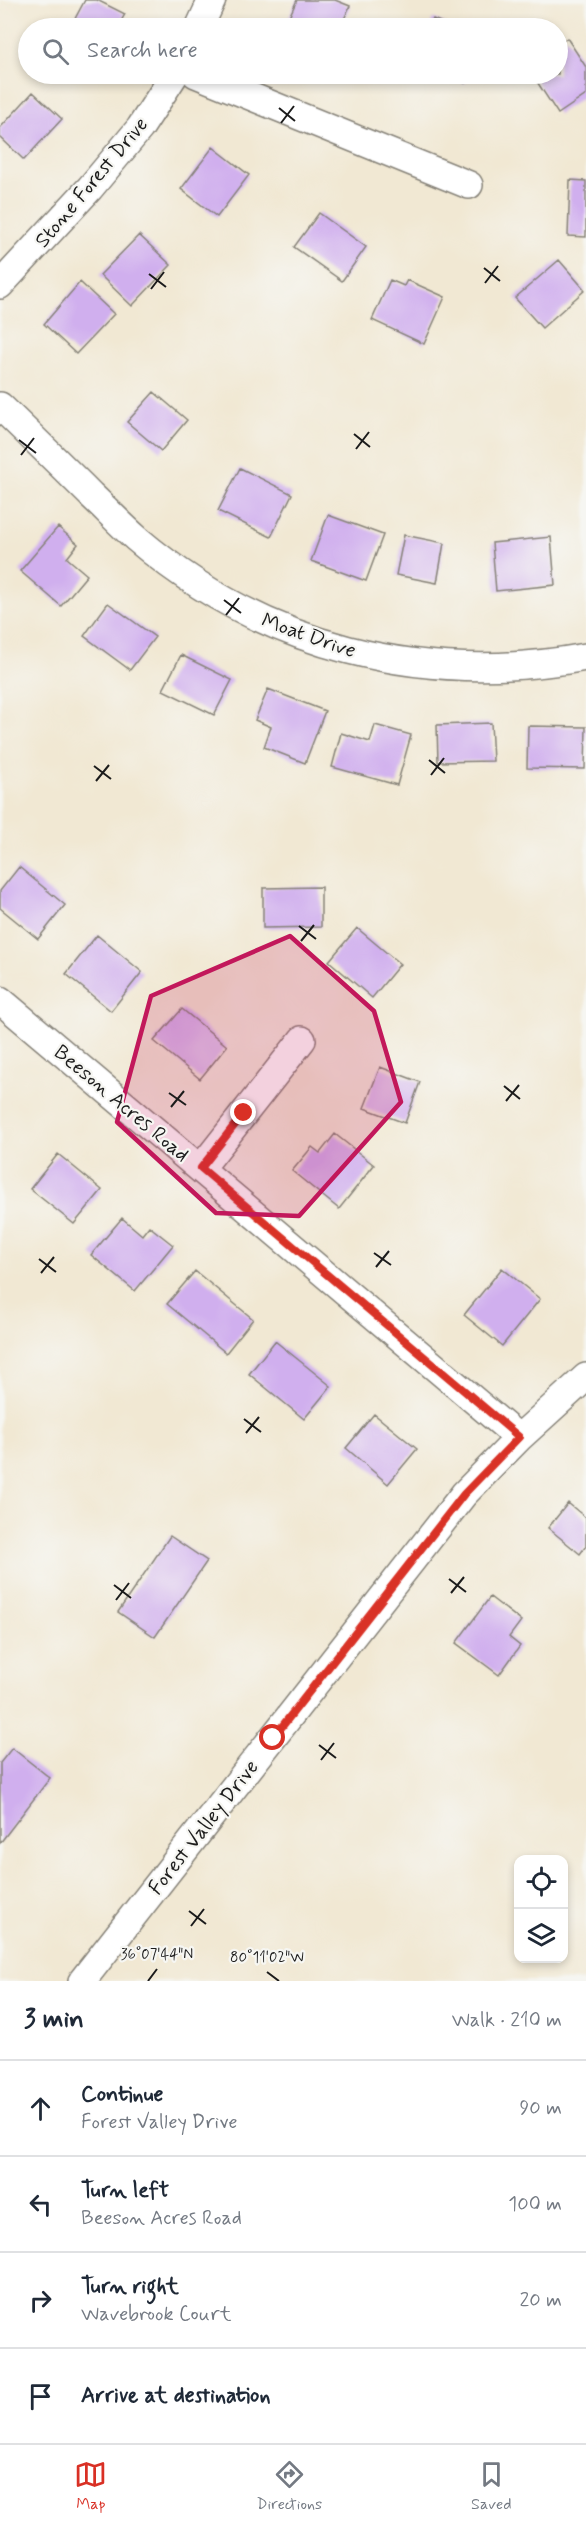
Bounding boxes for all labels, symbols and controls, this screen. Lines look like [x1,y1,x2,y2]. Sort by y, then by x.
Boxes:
search box [18,18,568,84]
icon: search [39,35,72,68]
text: Search here [87,37,198,65]
street label: Stone Forest Drive [29,111,155,254]
street label: Moat Drive [258,607,360,665]
street label: Beeson Acres Road [48,1039,195,1169]
route end [230,1099,256,1125]
route start [259,1724,285,1750]
street label: Forest Valley Drive [142,1754,265,1901]
map controls [514,1855,568,1963]
button: locate [514,1855,568,1909]
button: layers [514,1909,568,1963]
text: 36°07'44"N [121,1945,193,1965]
text: 80°11'02"W [230,1948,304,1968]
text: 3 min [24,2003,84,2037]
text: Walk · 210 m [452,2007,562,2034]
text: Continue [81,2081,163,2109]
icon: ahead [24,2092,57,2125]
text: 90 m [519,2095,562,2122]
text: Forest Valley Drive [81,2109,237,2136]
text: Turn left [81,2177,169,2205]
icon: left [24,2188,57,2221]
text: 100 m [508,2191,562,2218]
text: Beeson Acres Road [81,2205,242,2232]
text: Turn right [81,2273,179,2301]
icon: right [24,2284,57,2317]
text: 20 m [519,2287,562,2314]
text: Wavebrook Court [81,2301,231,2328]
icon: arrive [24,2380,57,2413]
text: Arrive at destination [81,2382,271,2410]
tab: Map [74,2458,107,2515]
tab: Directions [256,2458,322,2515]
tab: Saved [471,2458,512,2515]

